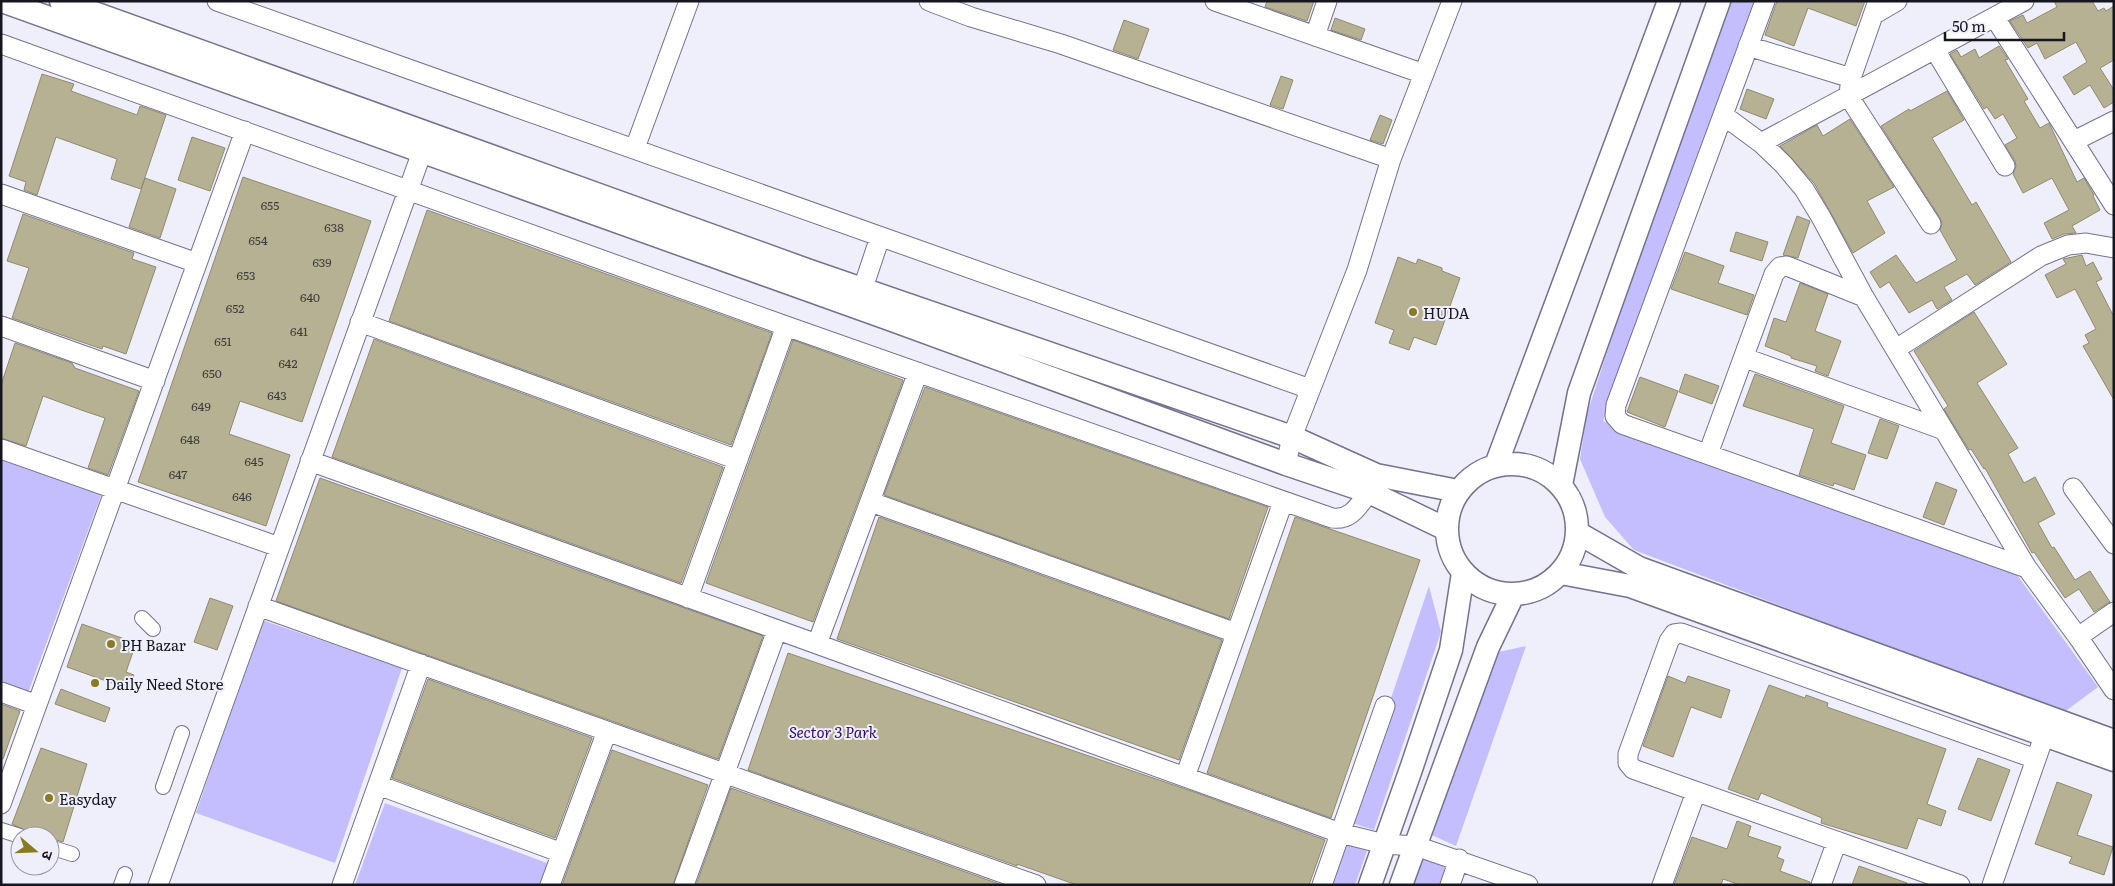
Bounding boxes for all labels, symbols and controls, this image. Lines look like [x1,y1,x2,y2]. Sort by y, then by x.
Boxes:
scale bar [1945,10,2064,42]
text: 50 m [1952,14,1986,37]
house number: 655 [261,196,279,214]
house number: 638 [324,218,344,236]
house number: 654 [248,231,268,249]
house number: 639 [312,253,332,271]
house number: 653 [236,266,256,284]
house number: 640 [300,288,320,306]
house number: 652 [226,299,244,317]
place label: HUDA [1423,301,1470,324]
marker: HUDA [1407,306,1419,318]
house number: 641 [290,322,308,340]
house number: 651 [214,332,232,350]
house number: 642 [278,354,298,372]
house number: 650 [202,364,222,382]
house number: 643 [267,386,287,404]
house number: 649 [191,397,211,415]
house number: 648 [180,430,200,448]
house number: 645 [244,452,264,470]
house number: 647 [169,465,187,483]
house number: 646 [232,487,252,505]
place label: PH Bazar [121,633,186,656]
marker: PH Bazar [105,638,117,650]
place label: Daily Need Store [105,672,224,695]
marker: Daily Need Store [89,677,101,689]
park label: Sector 3 Park [789,720,878,743]
place label: Easyday [59,787,117,810]
marker: Easyday [43,792,55,804]
north arrow [10,826,60,876]
text: उ [37,848,59,863]

